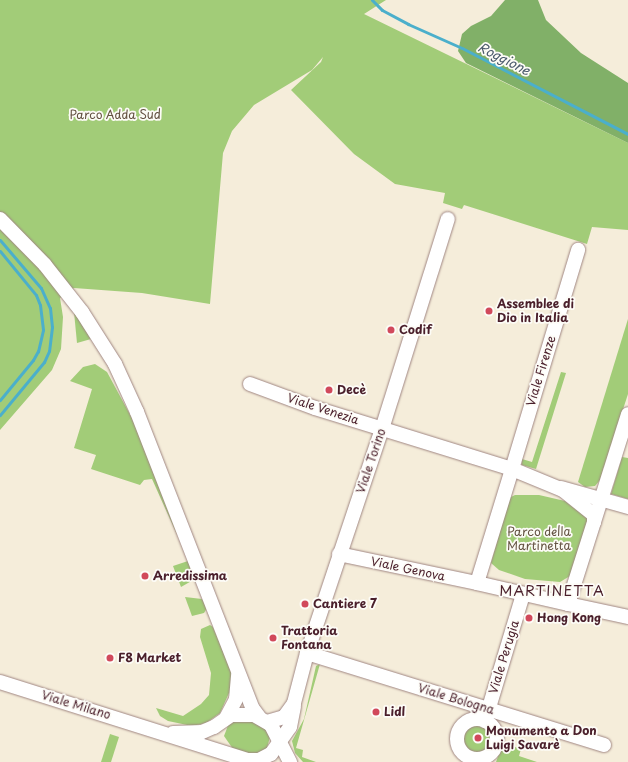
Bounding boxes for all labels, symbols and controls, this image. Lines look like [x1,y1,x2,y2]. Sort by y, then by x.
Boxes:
water label: Roggione [475,39,533,79]
park label: Parco Adda Sud [68,108,162,122]
place label: Assemblee di Dio in Italia [497,297,575,325]
marker: Assemblee di Dio in Italia [484,306,494,316]
place label: Codif [399,323,432,337]
marker: Codif [386,325,396,335]
street label: Viale Firenze [523,333,559,409]
place label: Decè [337,383,366,397]
marker: Decè [324,385,334,395]
street label: Viale Venezia [284,390,362,428]
street label: Viale Torino [353,426,389,496]
park label: Parco della Martinetta [507,525,571,553]
street label: Viale Genova [369,554,447,584]
place label: Arredissima [153,569,227,583]
marker: Arredissima [140,571,150,581]
district label: MARTINETTA [500,583,604,599]
place label: Cantiere 7 [313,597,377,611]
marker: Cantiere 7 [300,599,310,609]
place label: Hong Kong [537,611,603,625]
marker: Hong Kong [524,613,534,623]
street label: Viale Perugia [486,619,522,695]
place label: Trattoria Fontana [281,624,338,652]
marker: Trattoria Fontana [268,633,278,643]
place label: F8 Market [118,651,182,665]
marker: F8 Market [105,653,115,663]
street label: Viale Bologna [416,680,496,718]
street label: Viale Milano [40,688,112,722]
place label: Lidl [384,705,405,719]
marker: Lidl [371,707,381,717]
place label: Monumento a Don Luigi Savarè [486,724,597,752]
marker: Monumento a Don Luigi Savarè [473,733,483,743]

